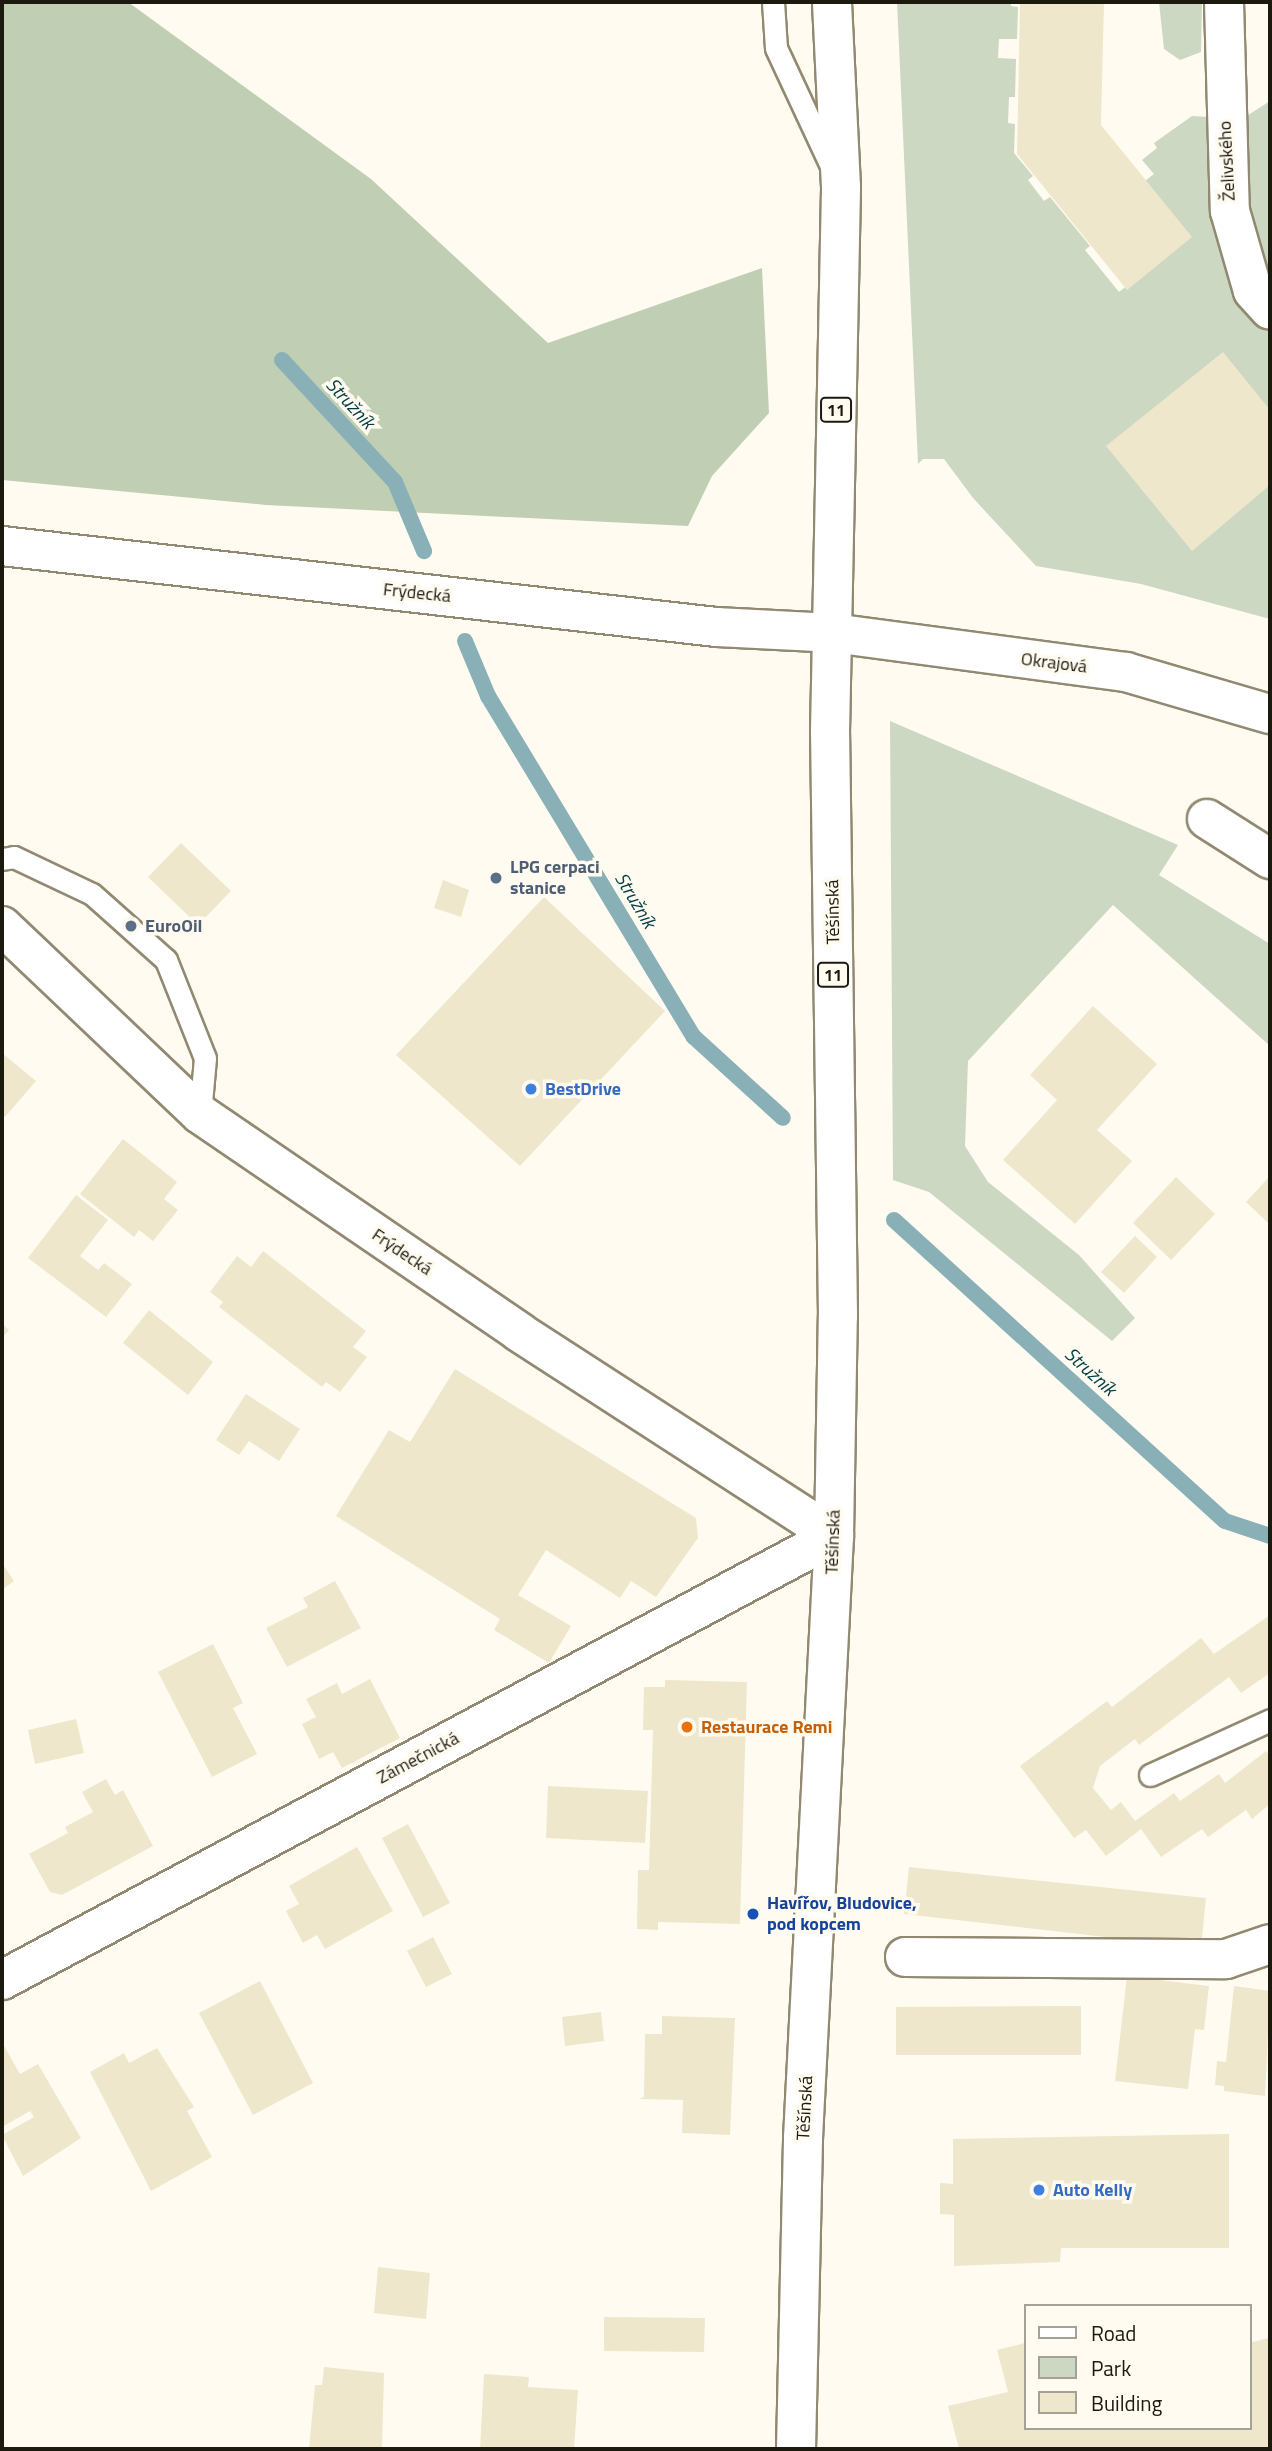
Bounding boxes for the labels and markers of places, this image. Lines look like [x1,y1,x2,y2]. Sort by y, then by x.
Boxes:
place label: LPG cerpaci stanice [510,857,600,900]
marker: LPG cerpaci stanice [488,870,504,886]
place label: EuroOil [145,915,202,937]
marker: EuroOil [123,918,139,934]
place label: BestDrive [545,1078,621,1100]
marker: BestDrive [523,1081,539,1097]
place label: Restaurace Remi [701,1716,832,1738]
marker: Restaurace Remi [679,1719,695,1735]
place label: Havířov, Bludovice, pod kopcem [767,1893,917,1936]
marker: Havířov, Bludovice, pod kopcem [745,1906,761,1922]
place label: Auto Kelly [1053,2179,1132,2201]
marker: Auto Kelly [1031,2182,1047,2198]

